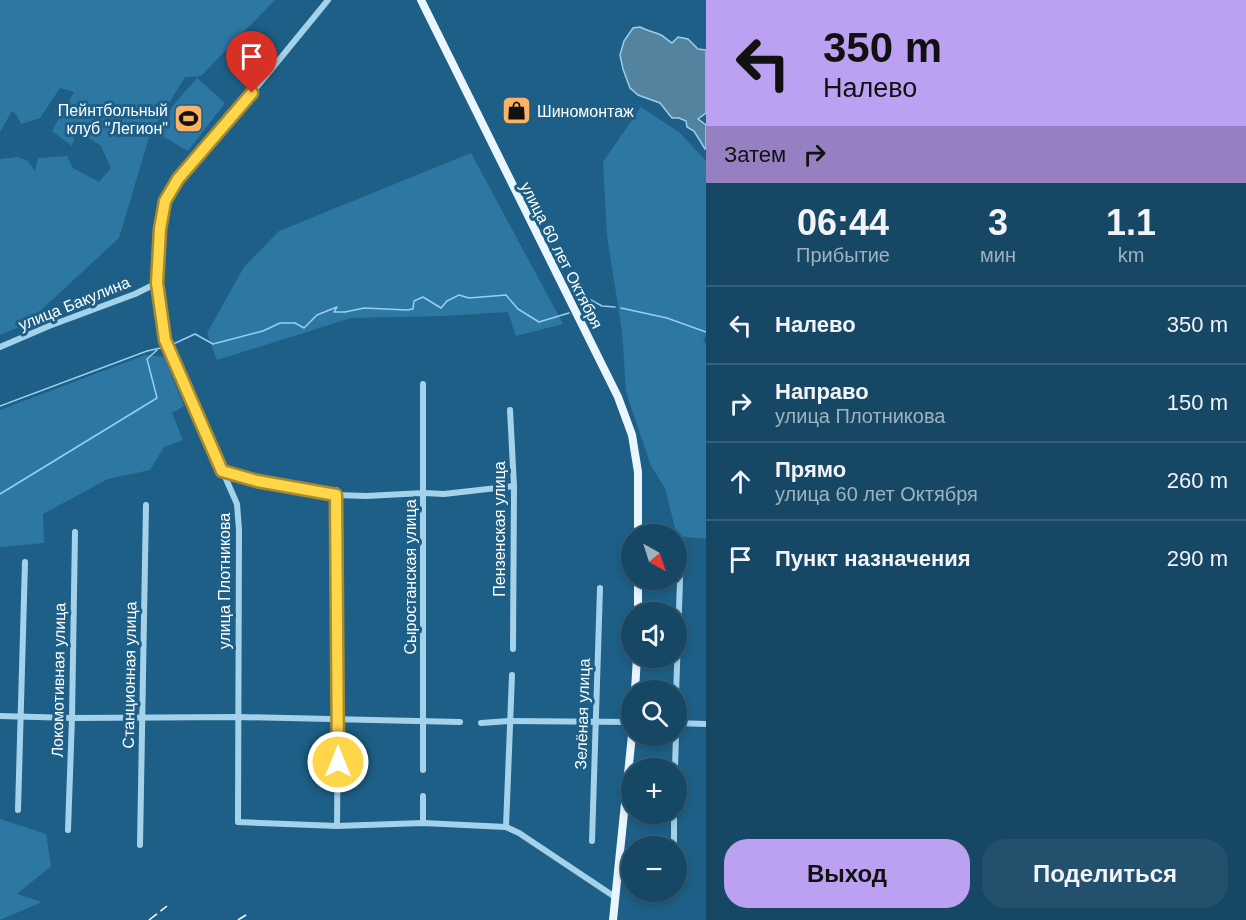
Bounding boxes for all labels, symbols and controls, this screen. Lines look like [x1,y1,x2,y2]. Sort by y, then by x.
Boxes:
icon: left [724,24,802,102]
text: 350 m [823,24,942,71]
pin [226,31,277,93]
icon: arrive [235,40,268,73]
text: Налево [823,73,917,103]
shop icon: Шиномонтаж [500,95,532,127]
place label: Пейнтбольный клуб "Легион" [58,102,168,137]
sports icon: Пейнтбольный клуб "Легион" [173,103,205,135]
place label: Шиномонтаж [537,103,634,120]
icon: right [798,138,831,171]
text: Затем [724,142,786,167]
street label: улица 60 лет Октября [517,179,606,331]
text: 06:44 [797,202,889,243]
text: 3 [988,202,1008,243]
text: 1.1 [1106,202,1156,243]
text: Прибытие [796,244,890,266]
text: мин [980,244,1016,266]
text: km [1118,244,1144,266]
street label: улица Бакулина [16,273,132,334]
icon: left [724,309,757,342]
text: Налево [775,312,856,337]
text: 350 m [1167,312,1228,337]
text: Направо [775,379,869,404]
icon: right [724,387,757,420]
text: 150 m [1167,390,1228,415]
text: улица Плотникова [775,405,946,427]
text: Прямо [775,457,846,482]
street label: Пензенская улица [491,461,508,597]
icon: ahead [724,465,757,498]
text: 260 m [1167,468,1228,493]
text: улица 60 лет Октября [775,483,978,505]
street label: Сыростанская улица [402,499,419,655]
street label: улица Плотникова [216,513,233,649]
north arrow [621,524,687,590]
map controls [621,524,687,902]
icon: arrive [724,543,757,576]
text: Пункт назначения [775,546,971,571]
text: 290 m [1167,546,1228,571]
street label: Станционная улица [120,601,139,749]
street label: Локомотивная улица [49,602,68,757]
button: sound [621,602,687,668]
street label: Зелёная улица [572,658,593,770]
button: search [621,680,687,746]
position arrow [306,730,370,794]
button: + [621,758,687,824]
button: − [621,836,687,902]
button: Выход [724,839,970,908]
button: Поделиться [982,839,1228,908]

